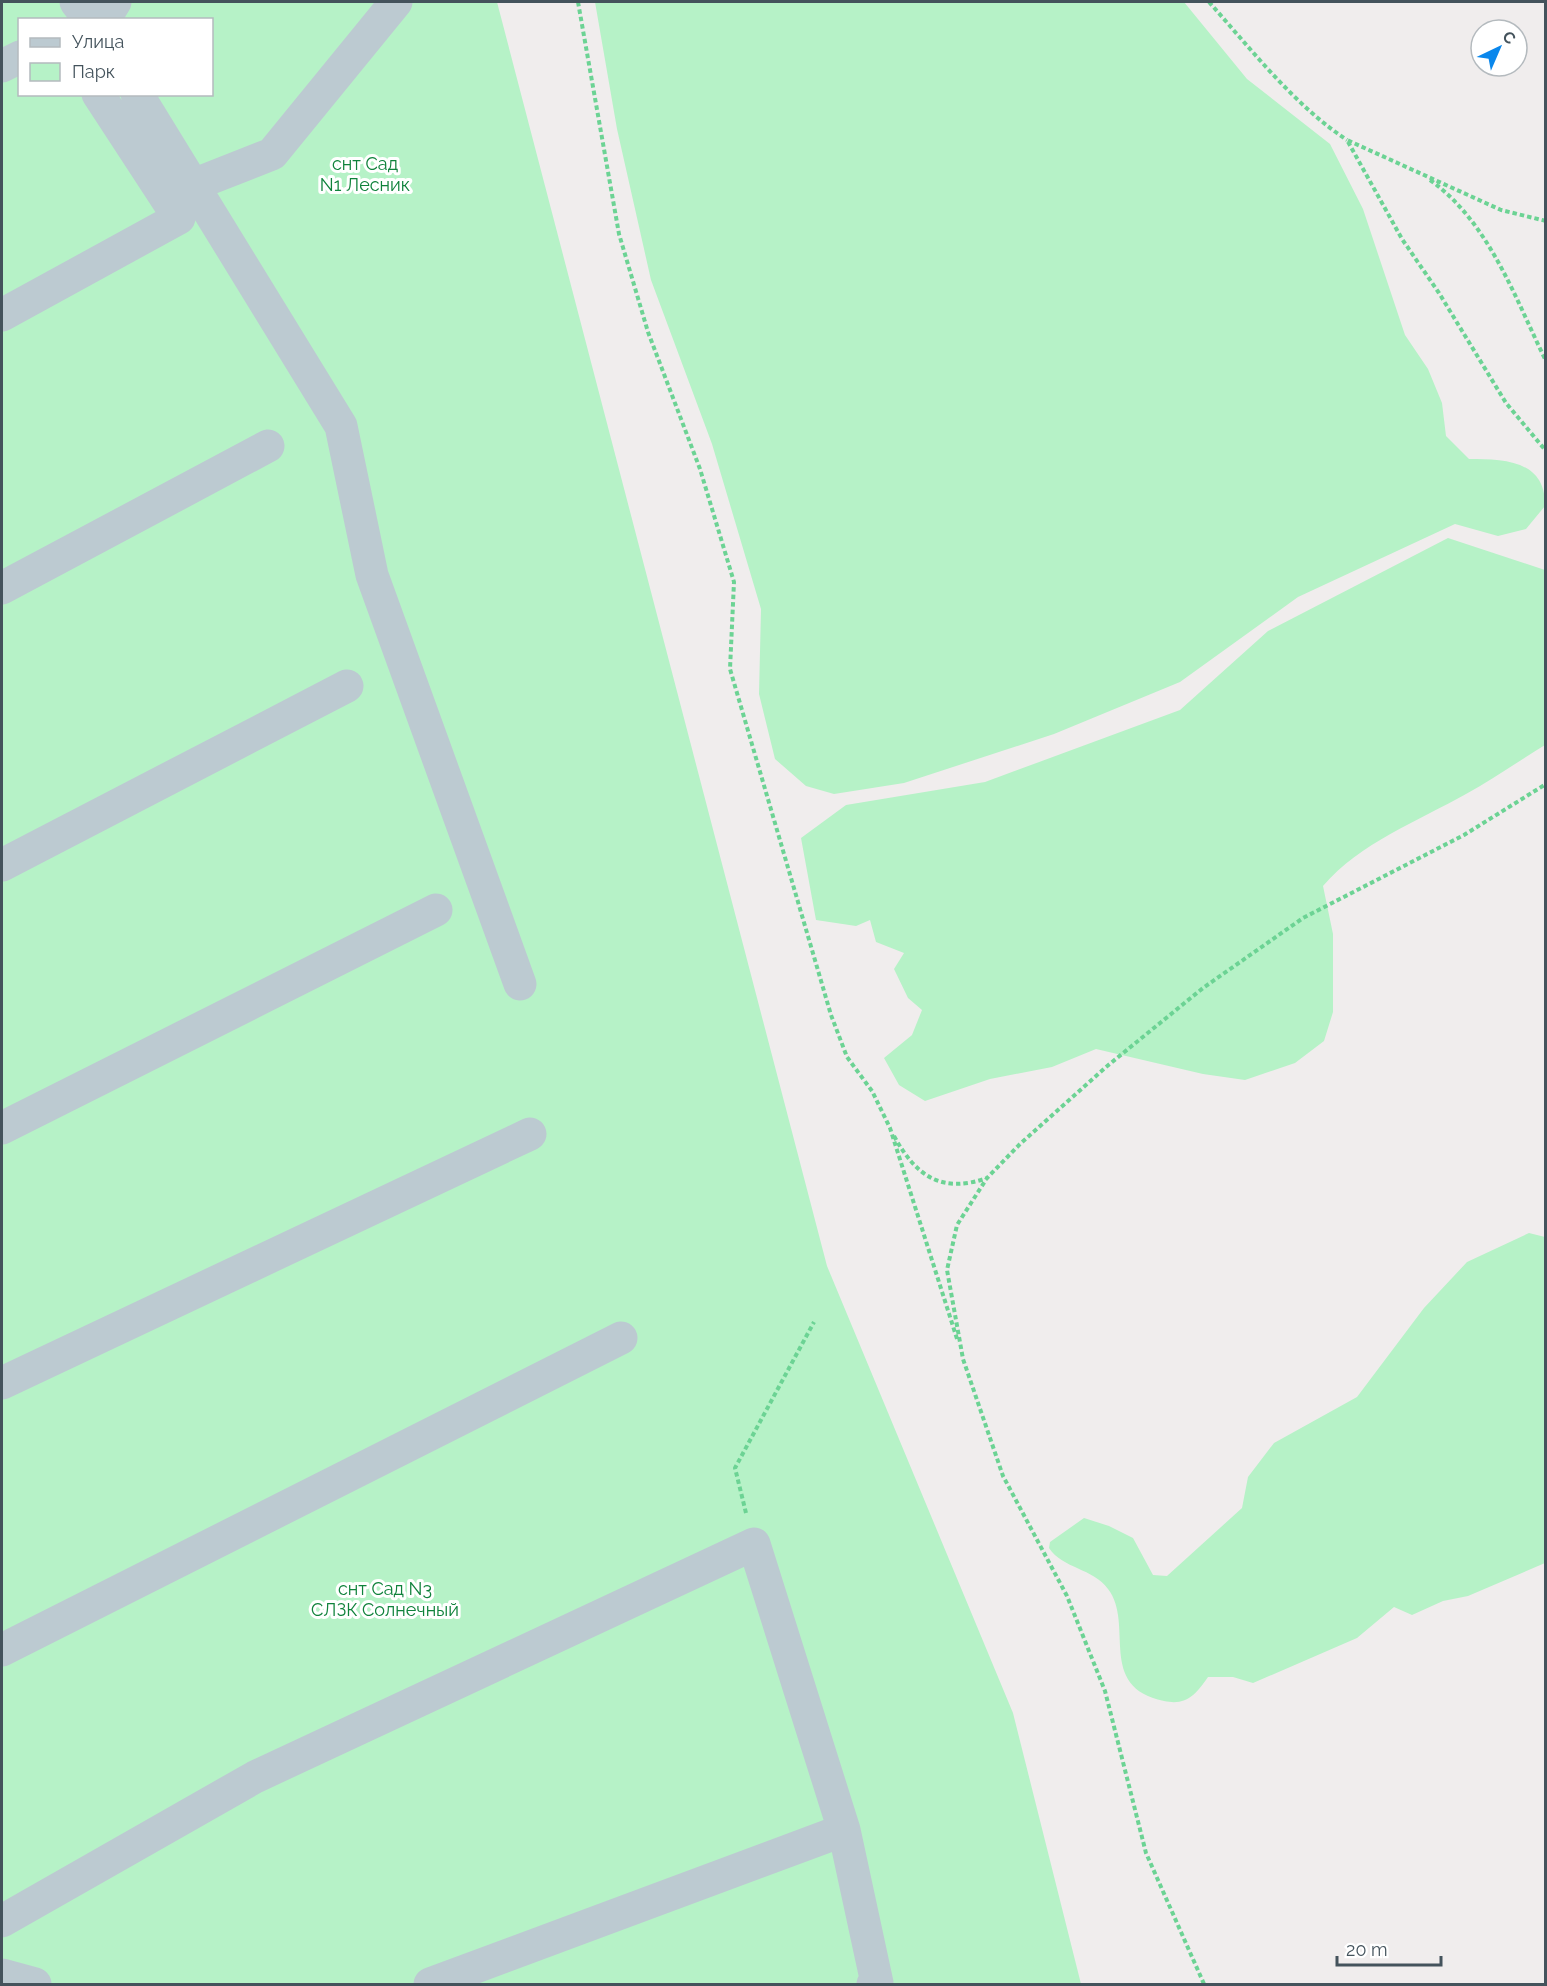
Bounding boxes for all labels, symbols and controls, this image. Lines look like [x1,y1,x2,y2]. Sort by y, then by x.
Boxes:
legend [18,18,213,96]
north arrow [1469,18,1529,78]
text: С [1499,27,1520,48]
text: Улица [72,31,124,52]
text: Парк [72,61,115,82]
park label: снт Сад N1 Лесник [320,153,410,195]
park label: снт Сад N3 СЛЗК Солнечный [311,1578,459,1620]
scale bar [1337,1929,1440,1967]
text: 20 m [1346,1939,1388,1960]

